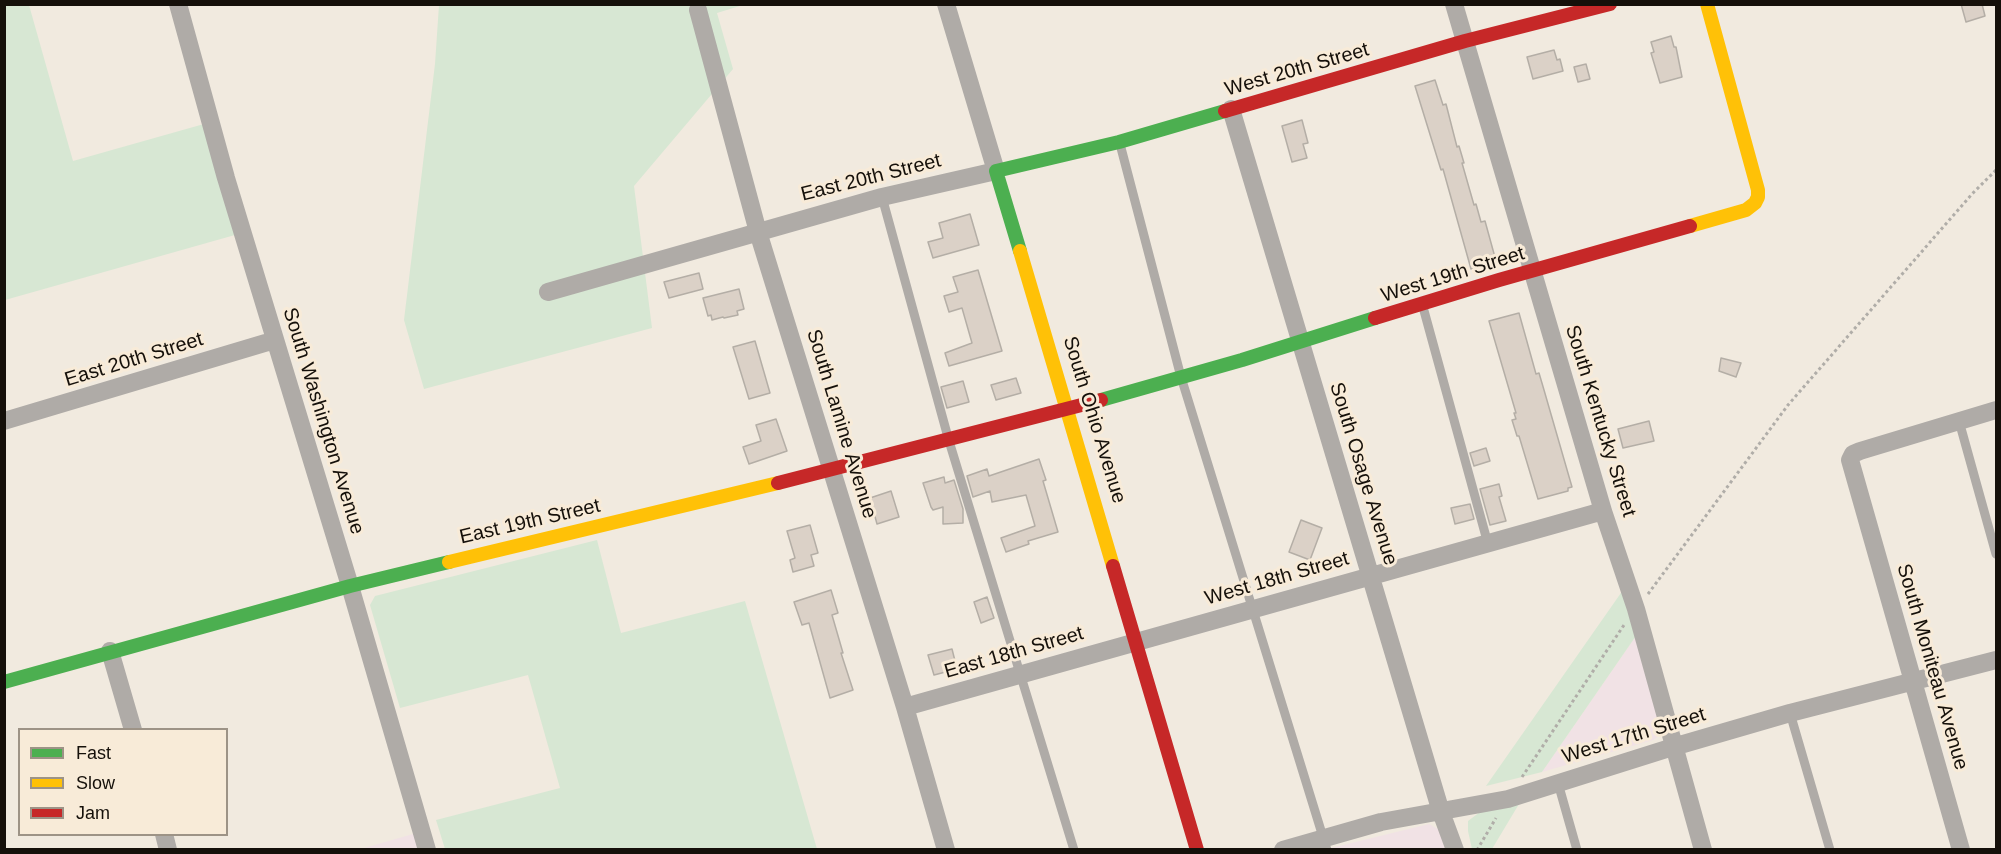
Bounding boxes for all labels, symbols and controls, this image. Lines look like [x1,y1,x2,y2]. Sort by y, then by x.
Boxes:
street label: West 20th Street [1222,38,1372,102]
street label: East 20th Street [799,149,943,207]
street label: West 19th Street [1378,242,1528,308]
street label: South Washington Avenue [277,305,369,537]
street label: South Kentucky Street [1559,322,1641,520]
street label: South Lamine Avenue [801,327,881,521]
street label: East 20th Street [62,328,206,392]
street label: South Ohio Avenue [1057,334,1131,506]
street label: South Osage Avenue [1324,380,1402,568]
street label: East 19th Street [457,494,603,550]
street label: West 18th Street [1202,547,1352,611]
street label: South Moniteau Avenue [1891,561,1973,773]
street label: East 18th Street [942,622,1086,684]
street label: West 17th Street [1559,703,1709,769]
legend [18,728,228,836]
text: Fast [76,743,111,763]
text: Slow [76,773,115,793]
text: Jam [76,803,110,823]

